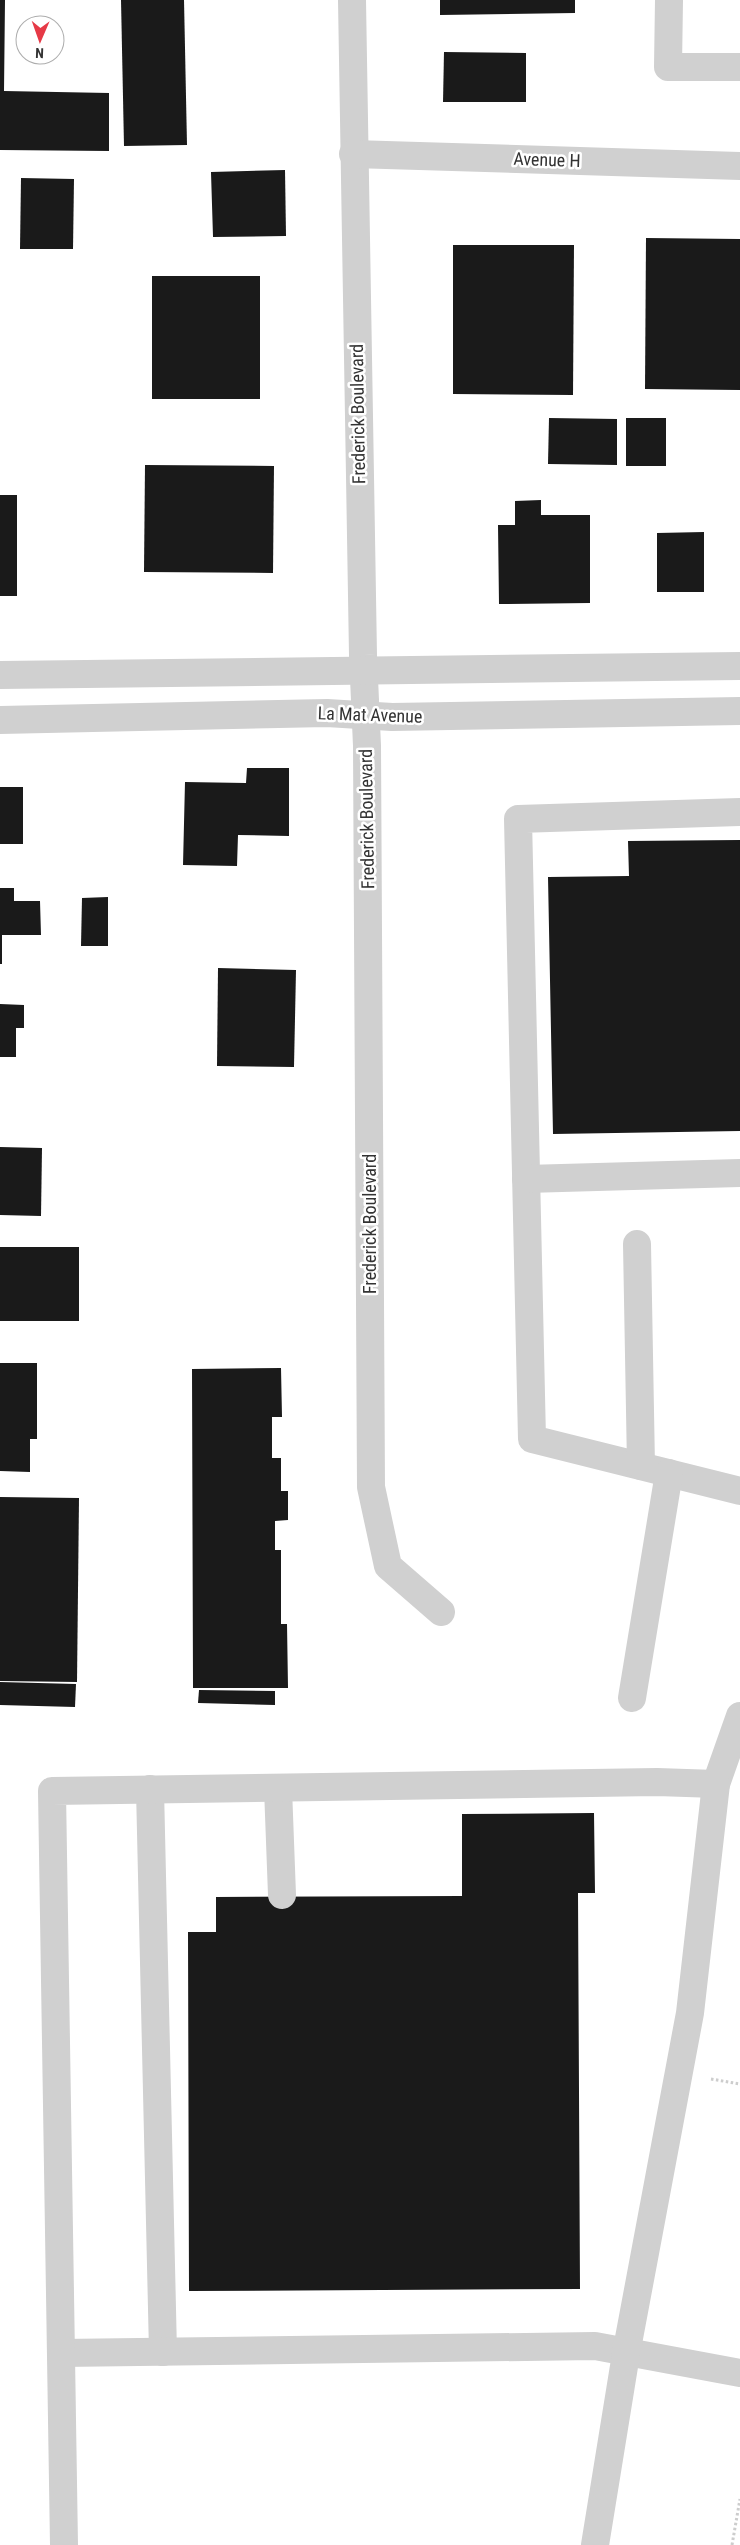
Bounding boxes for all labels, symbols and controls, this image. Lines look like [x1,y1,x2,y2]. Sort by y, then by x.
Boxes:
north arrow [15,15,65,65]
text: N [35,45,44,61]
street label: Avenue H [513,148,581,171]
street label: Frederick Boulevard [346,344,369,484]
street label: La Mat Avenue [317,702,423,727]
street label: Frederick Boulevard [355,749,378,889]
street label: Frederick Boulevard [359,1154,380,1294]

